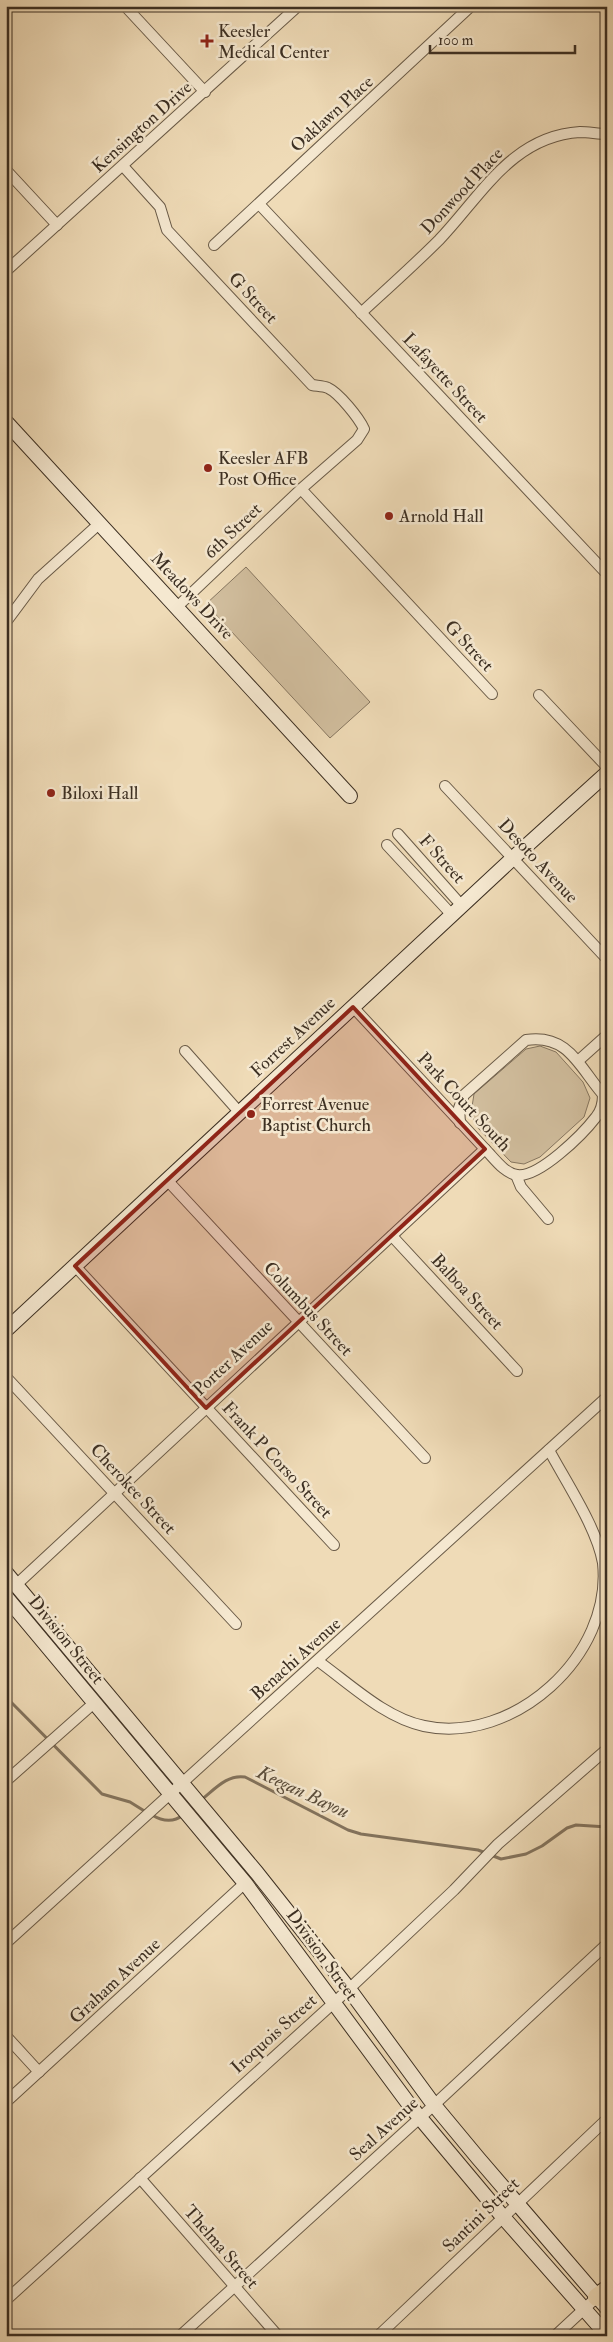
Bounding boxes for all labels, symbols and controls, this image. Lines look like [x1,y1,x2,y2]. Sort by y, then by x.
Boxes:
place label: Keesler Medical Center [218,20,330,64]
scale bar [430,22,576,54]
text: 100 m [438,31,474,50]
marker: Keesler Medical Center [200,34,214,48]
street label: Oaklawn Place [286,70,379,157]
street label: Kensington Drive [87,76,197,178]
street label: Donwood Place [416,142,508,239]
street label: G Street [223,267,283,329]
street label: Lafayette Street [397,328,493,428]
place label: Keesler AFB Post Office [218,447,309,491]
marker: Keesler AFB Post Office [202,462,214,474]
street label: 6th Street [199,498,267,564]
place label: Arnold Hall [398,505,484,528]
marker: Arnold Hall [383,510,395,522]
street label: Meadows Drive [145,547,239,645]
street label: G Street [439,615,499,677]
place label: Biloxi Hall [61,782,139,805]
marker: Biloxi Hall [45,787,57,799]
street label: Desoto Avenue [493,814,583,908]
street label: F Street [414,830,470,889]
street label: Forrest Avenue [246,991,341,1082]
street label: Park Court South [412,1048,516,1157]
place label: Forrest Avenue Baptist Church [261,1093,371,1137]
marker: Forrest Avenue Baptist Church [245,1108,257,1120]
street label: Balboa Street [426,1249,508,1335]
street label: Columbus Street [258,1257,358,1361]
street label: Porter Avenue [188,1315,278,1401]
street label: Frank P Corso Street [217,1397,337,1523]
street label: Cherokee Street [85,1439,181,1539]
street label: Division Street [23,1591,109,1689]
street label: Benachi Avenue [246,1612,346,1705]
water label: Keegan Bayou [252,1760,353,1824]
street label: Division Street [281,1905,363,2006]
street label: Graham Avenue [65,1933,166,2029]
street label: Iroquois Street [226,1989,322,2079]
street label: Seal Avenue [345,2092,424,2166]
street label: Santini Street [438,2172,525,2257]
street label: Thelma Street [178,2200,264,2294]

